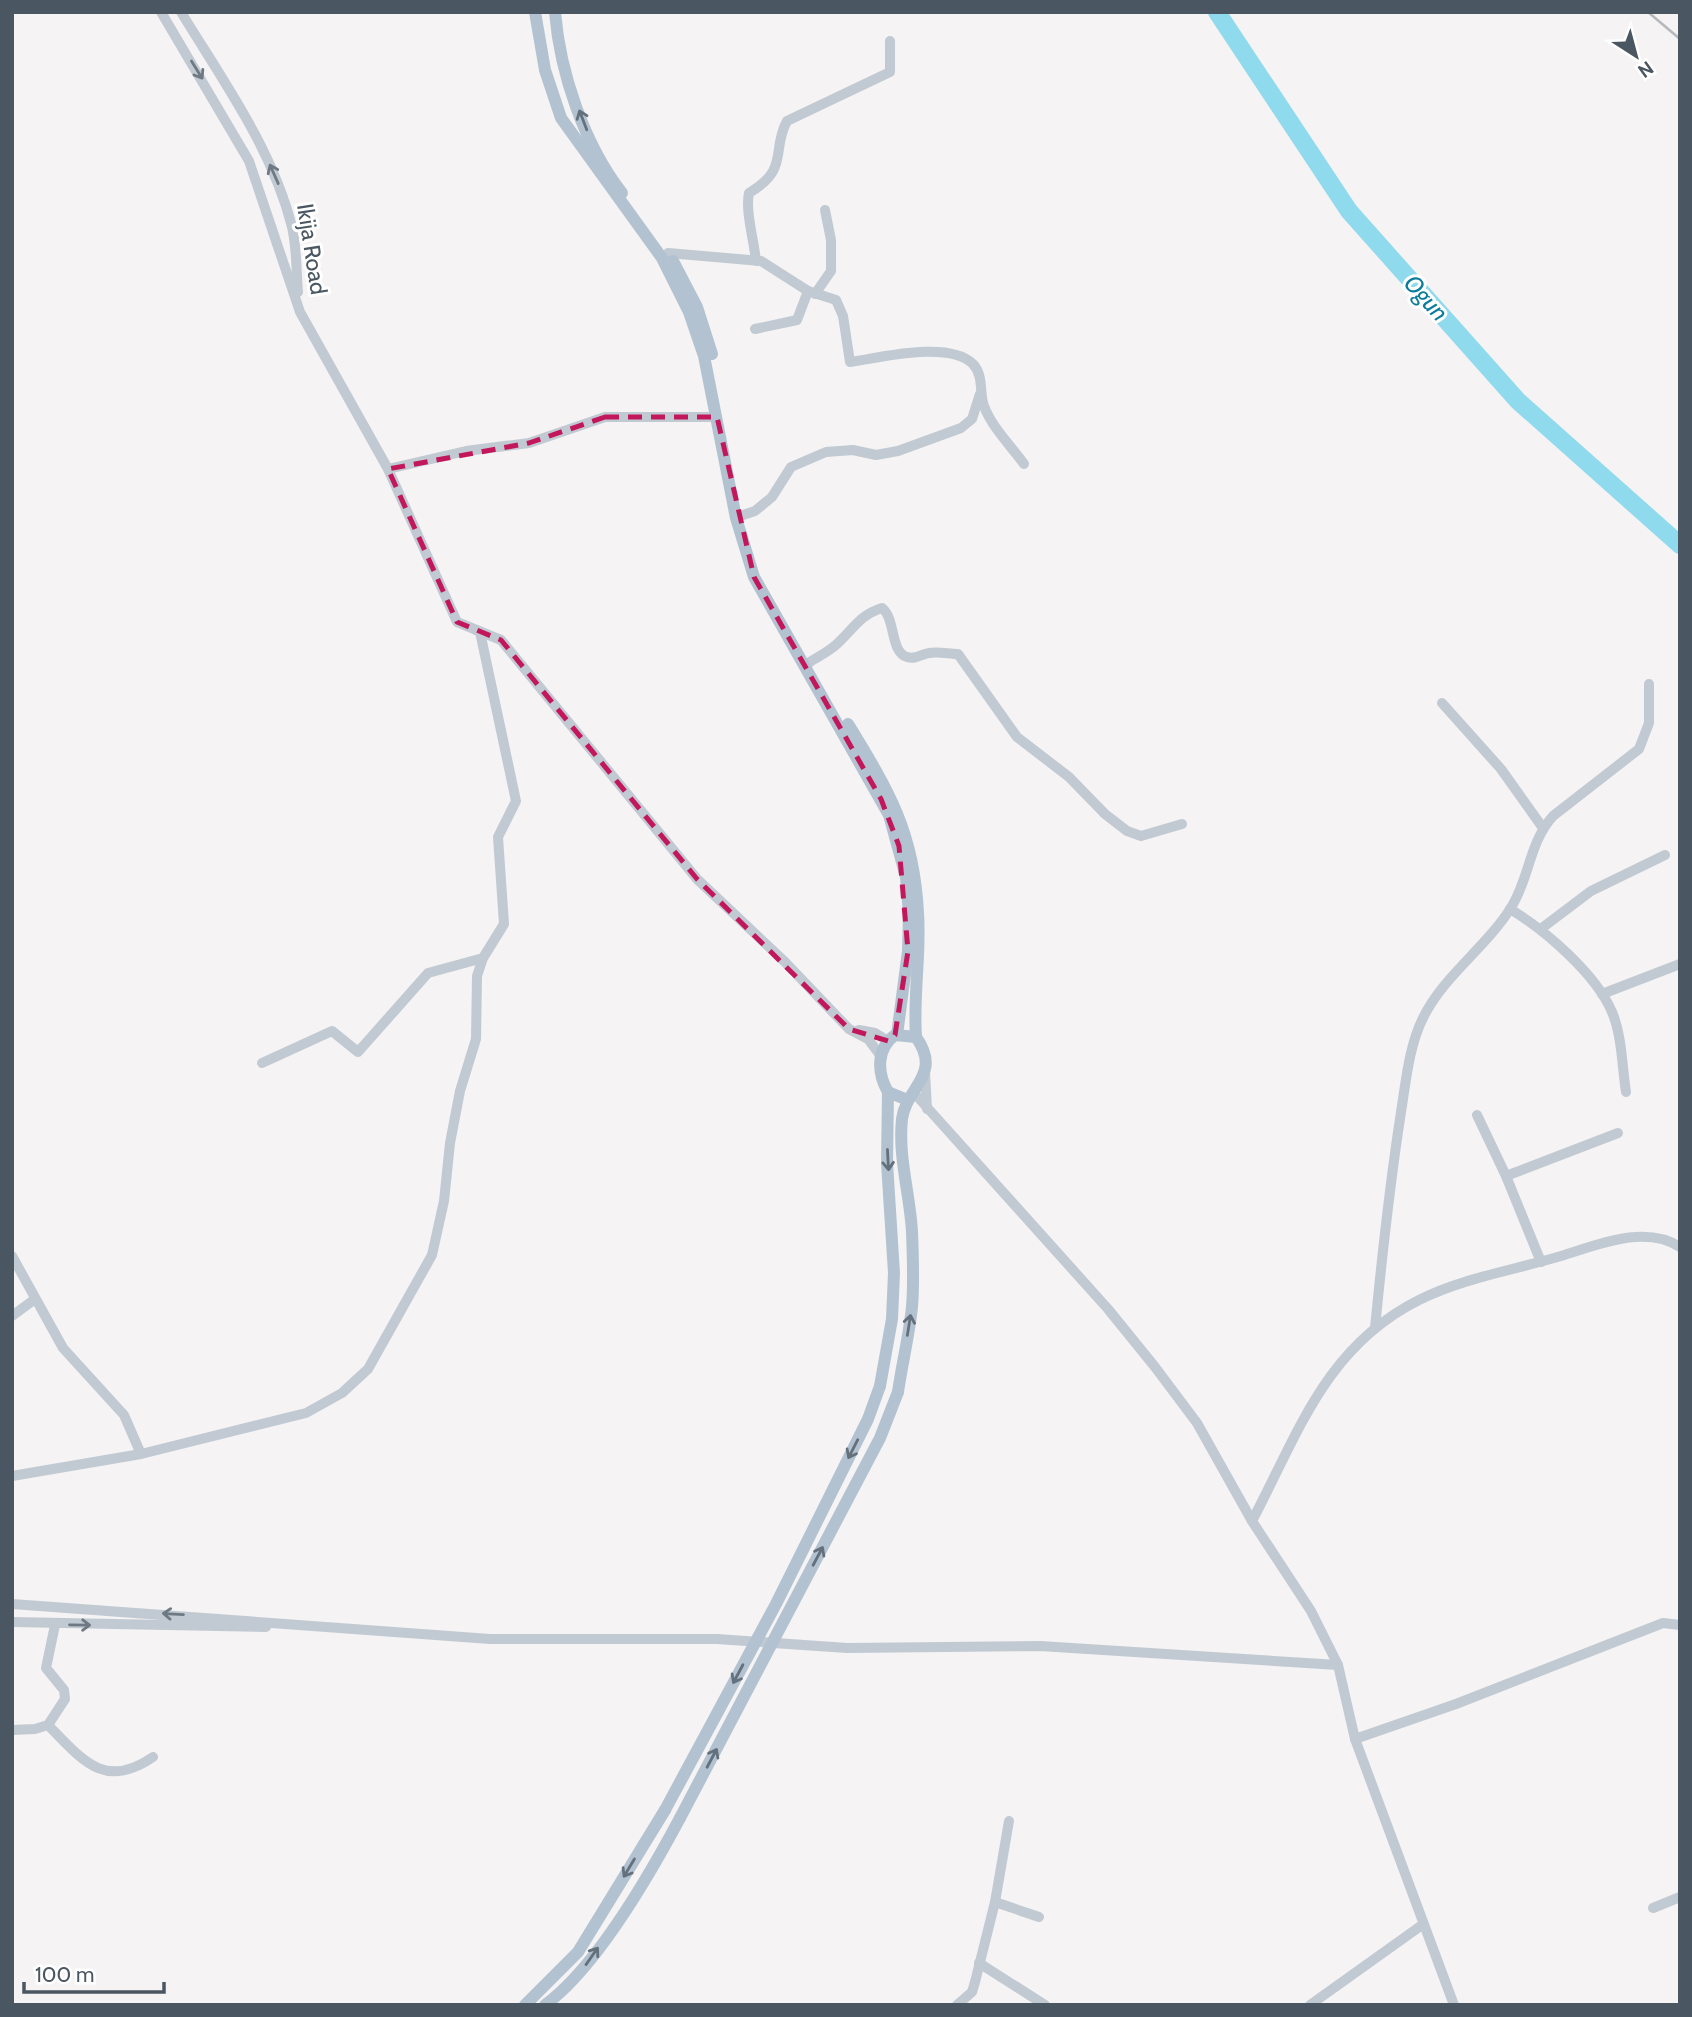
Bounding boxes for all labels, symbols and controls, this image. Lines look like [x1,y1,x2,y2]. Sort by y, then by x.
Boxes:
north arrow [1601,21,1671,91]
text: N [1634,56,1658,83]
one-way arrow [190,60,204,80]
one-way arrow [576,109,589,131]
one-way arrow [267,163,280,185]
street label: Ikija Road [291,201,333,297]
water label: Ogun [1398,269,1455,327]
one-way arrow [881,1148,894,1171]
one-way arrow [903,1314,916,1337]
one-way arrow [846,1438,860,1459]
one-way arrow [811,1546,825,1567]
one-way arrow [162,1607,185,1620]
one-way arrow [69,1618,92,1632]
one-way arrow [731,1663,745,1683]
one-way arrow [706,1748,719,1769]
one-way arrow [621,1857,635,1877]
one-way arrow [585,1947,600,1966]
scale bar [24,1951,164,1995]
text: 100 m [35,1962,94,1987]

